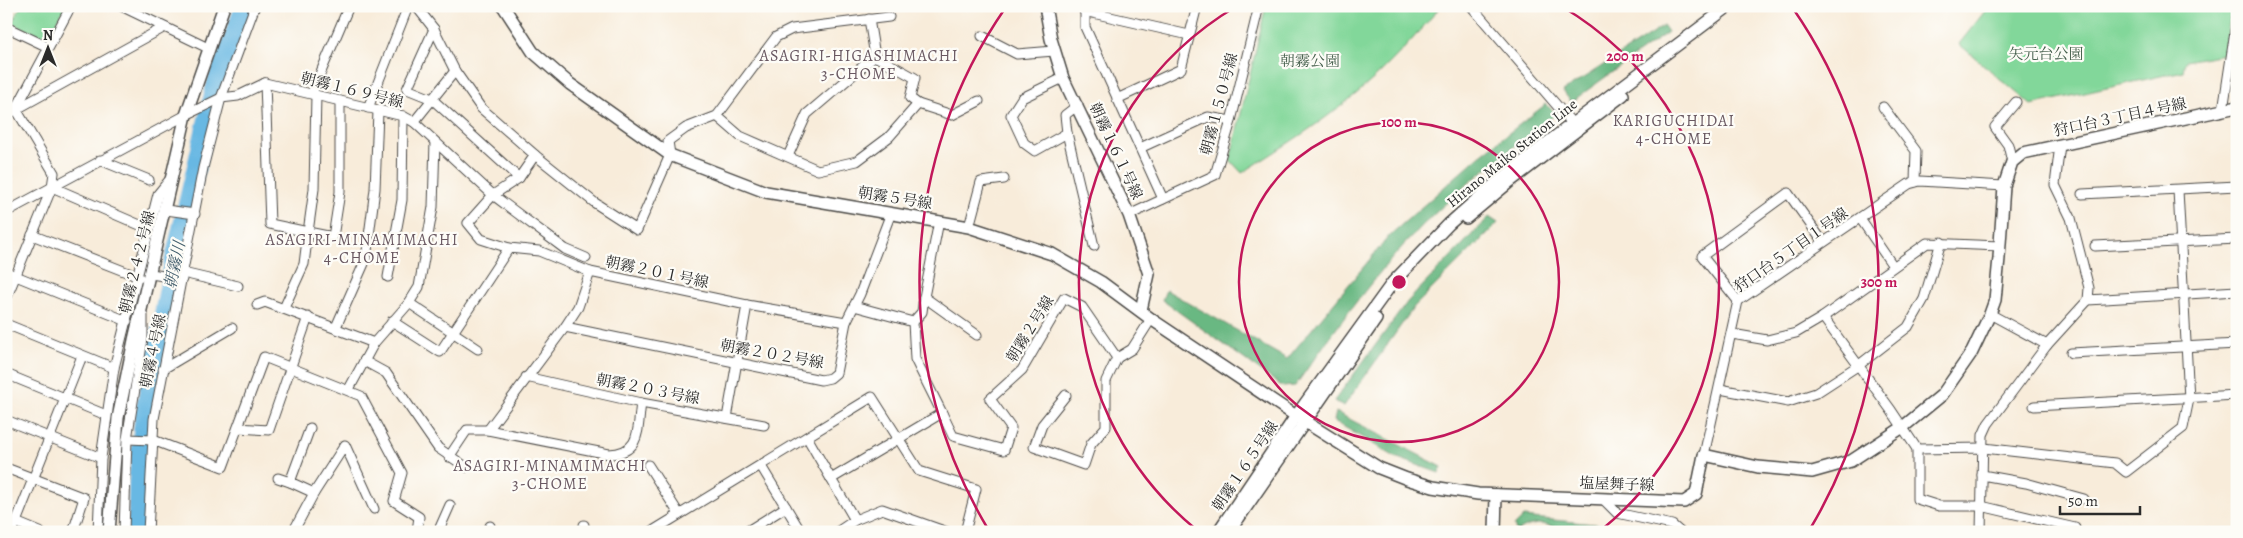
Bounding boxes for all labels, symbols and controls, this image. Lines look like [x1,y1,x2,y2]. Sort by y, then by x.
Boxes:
north arrow [22,22,72,72]
text: N [43,26,53,45]
park label: 矢元台公園 [2008,44,2084,64]
district label: ASAGIRI-HIGASHIMACHI 3-CHOME [759,45,958,85]
text: 200 m [1606,46,1644,66]
street label: 朝霧１５０号線 [1196,51,1242,157]
park label: 朝霧公園 [1280,51,1340,71]
street label: 朝霧１６９号線 [299,68,405,112]
street label: 狩口台３丁目４号線 [2052,93,2188,141]
street label: Hirano Maiko Station Line [1443,94,1582,212]
street label: 朝霧１６１号線 [1085,99,1147,203]
district label: KARIGUCHIDAI 4-CHOME [1613,110,1735,150]
text: 100 m [1381,112,1417,132]
street label: 朝霧５号線 [856,182,934,214]
street label: 狩口台５丁目１号線 [1730,203,1852,297]
street label: 朝霧２４２号線 [115,209,159,315]
district label: ASAGIRI-MINAMIMACHI 4-CHOME [264,229,459,269]
water label: 朝霧川 [159,237,191,291]
street label: 朝霧２０１号線 [604,251,710,293]
text: 300 m [1861,272,1898,292]
centre of rings [1390,273,1408,291]
street label: 朝霧２号線 [1002,292,1058,366]
street label: 朝霧４号線 [135,312,171,390]
street label: 朝霧２０２号線 [719,335,825,373]
street label: 朝霧２０３号線 [595,369,701,409]
street label: 朝霧１６５号線 [1207,417,1283,515]
district label: ASAGIRI-MINAMIMACHI 3-CHOME [452,455,647,495]
street label: 塩屋舞子線 [1579,473,1655,495]
scale bar [2060,483,2140,515]
text: 50 m [2068,491,2098,511]

